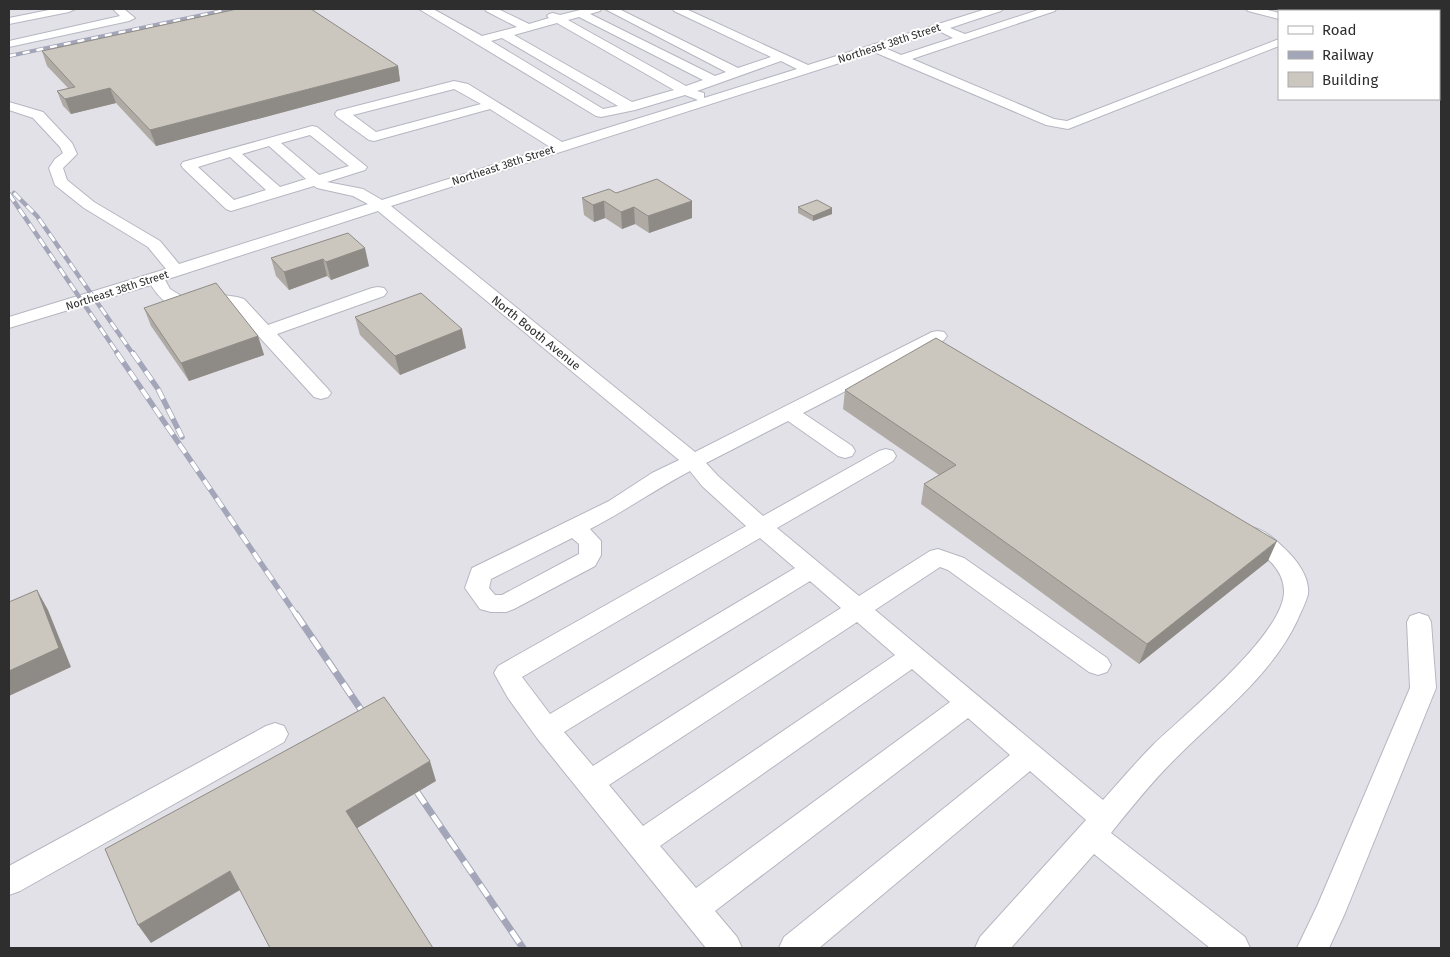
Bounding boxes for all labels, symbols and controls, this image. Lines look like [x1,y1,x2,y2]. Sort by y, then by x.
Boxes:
legend [1278,10,1440,100]
street label: Northeast 38th Street [836,21,942,66]
text: Road [1322,21,1357,39]
text: Railway [1322,46,1374,64]
text: Building [1322,71,1378,89]
street label: Northeast 38th Street [450,143,556,188]
street label: Northeast 38th Street [64,268,170,313]
street label: North Booth Avenue [489,293,583,373]

